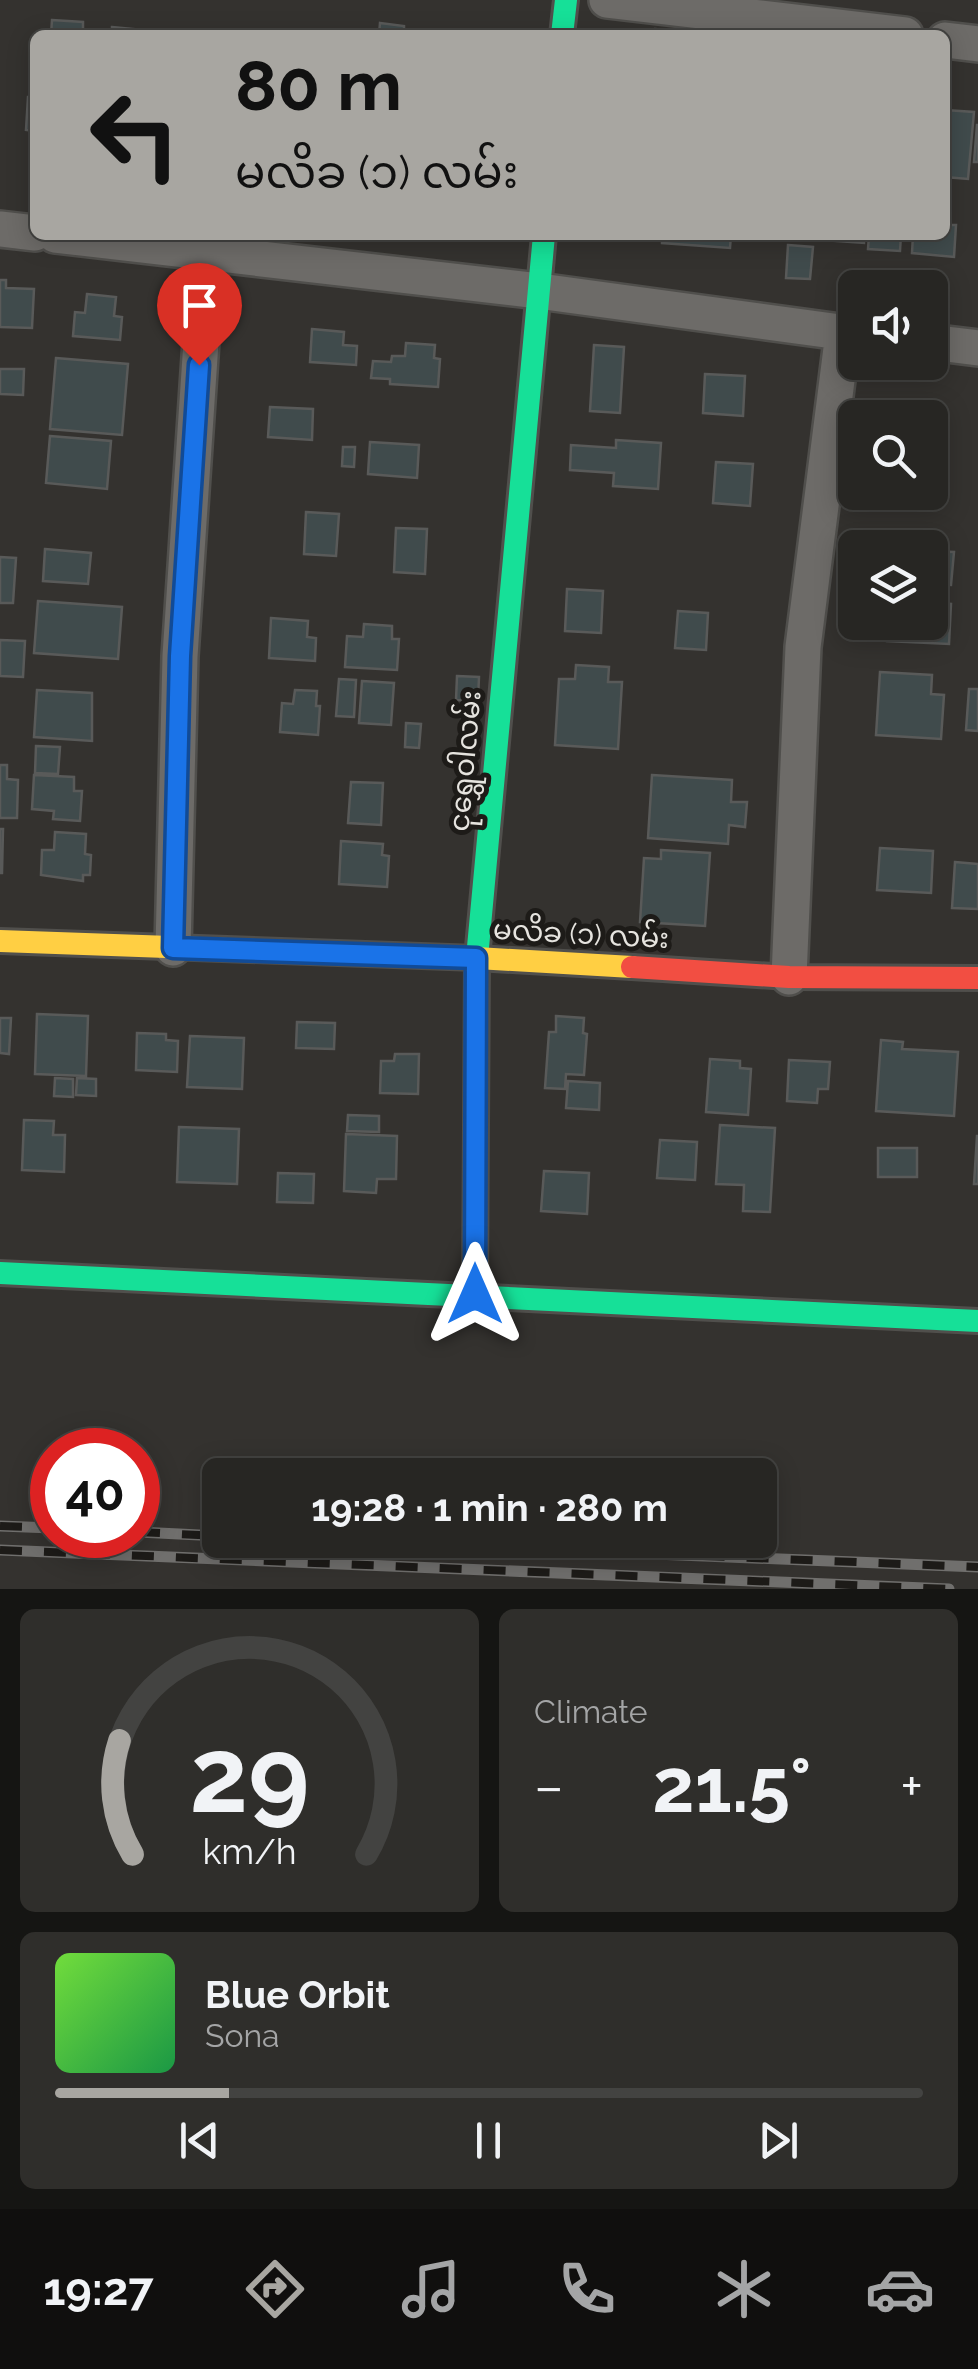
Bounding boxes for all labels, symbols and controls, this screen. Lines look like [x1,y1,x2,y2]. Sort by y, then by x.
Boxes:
text: 80 m [235,44,402,126]
icon: left [70,70,200,200]
text: မလိခ (၁) လမ်း [235,146,518,199]
pin [157,263,242,366]
map controls [838,270,948,640]
button: sound [838,270,948,380]
icon: arrive [172,278,227,333]
button: search [838,400,948,510]
button: layers [838,530,948,640]
street label: ငုရွှေဝါလမ်း [440,689,494,833]
street label: မလိခ (၁) လမ်း [492,911,670,955]
position arrow [423,1242,527,1346]
speed limit sign: 40 [30,1428,160,1558]
text: 19:28 · 1 min · 280 m [311,1485,668,1530]
text: Climate [534,1693,648,1730]
text: 29 [190,1714,309,1836]
text: 21.5° [652,1741,811,1830]
text: − [534,1754,564,1819]
text: + [900,1754,923,1819]
text: km/h [202,1830,297,1872]
text: Blue Orbit [205,1972,390,2017]
text: Sona [205,2017,280,2054]
icon: previous [172,2113,227,2168]
icon: pause [461,2113,516,2168]
icon: next [751,2113,806,2168]
icon: directions [240,2254,310,2324]
icon: music [396,2254,466,2324]
icon: phone [552,2254,622,2324]
icon: climate [709,2254,779,2324]
icon: car [865,2254,935,2324]
text: 19:27 [43,2263,154,2316]

